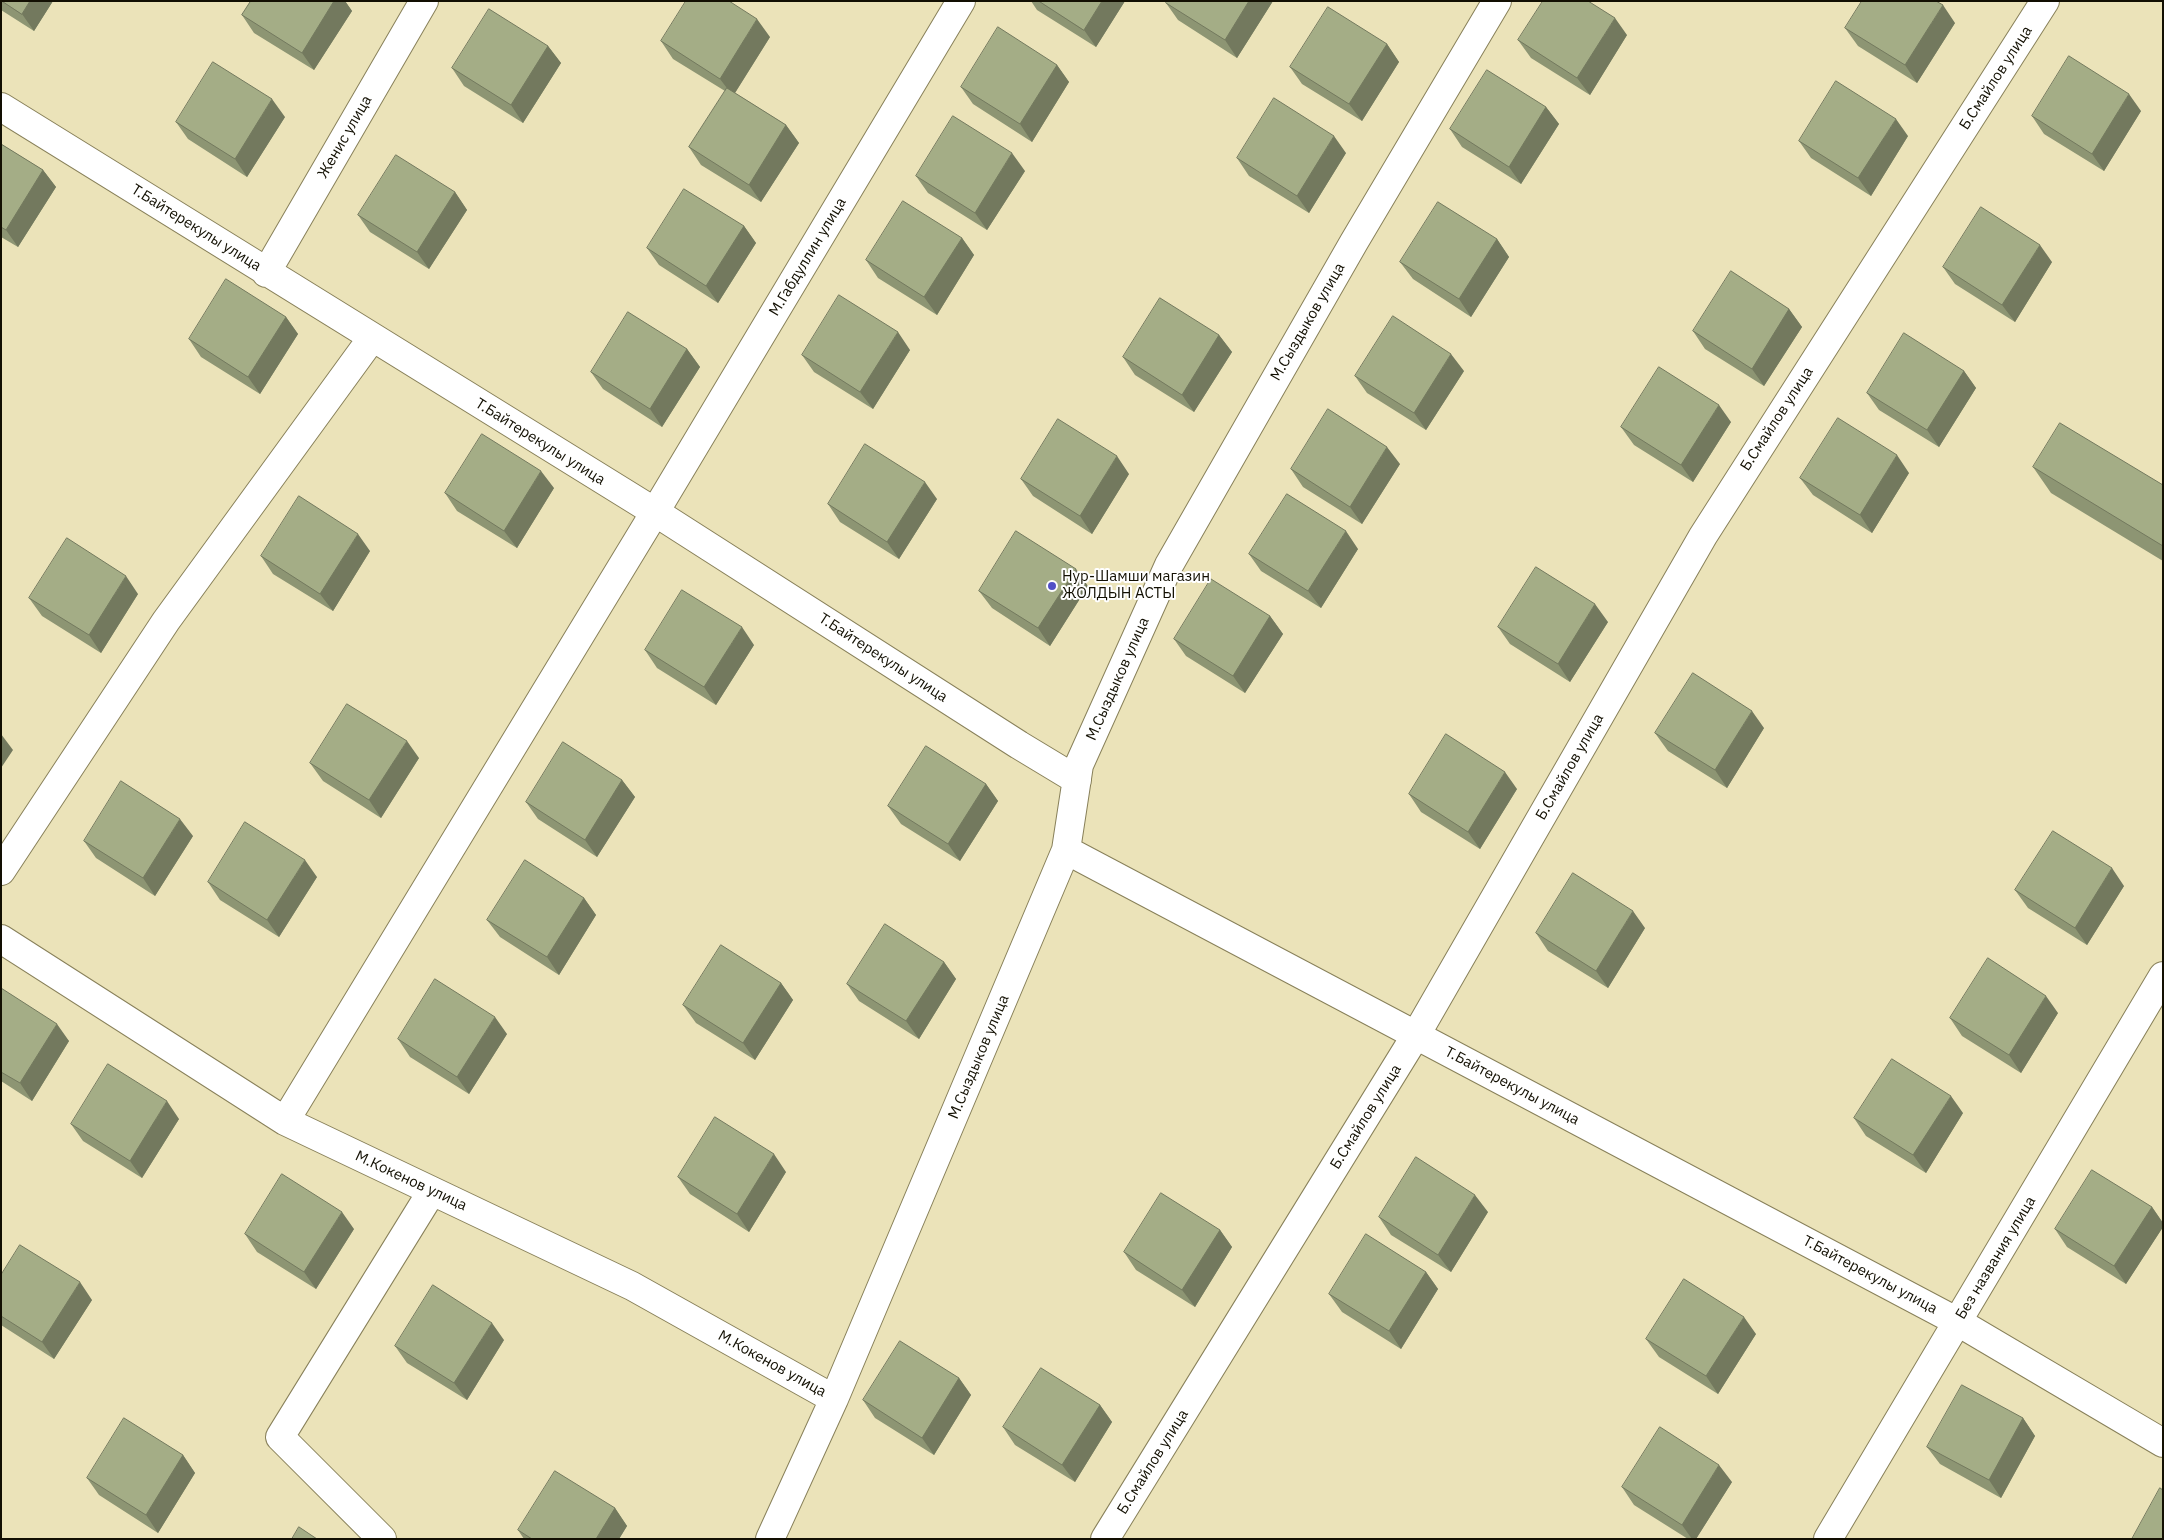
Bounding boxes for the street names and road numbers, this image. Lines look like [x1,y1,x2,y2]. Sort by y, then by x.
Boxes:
street label: Б.Смайлов улица [1956,23,2036,133]
street label: Женис улица [314,92,376,182]
street label: Т.Байтерекулы улица [128,181,264,275]
street label: М.Габдуллин улица [766,195,850,319]
street label: М.Сыздыков улица [1267,260,1349,384]
street label: Б.Смайлов улица [1737,364,1817,474]
street label: Т.Байтерекулы улица [472,395,608,489]
street label: Т.Байтерекулы улица [815,610,951,706]
street label: М.Сыздыков улица [1083,615,1153,743]
street label: Б.Смайлов улица [1532,711,1608,823]
street label: М.Сыздыков улица [945,992,1013,1122]
street label: Т.Байтерекулы улица [1442,1043,1582,1129]
street label: Б.Смайлов улица [1327,1061,1405,1173]
street label: М.Кокенов улица [352,1147,470,1215]
street label: Без названия улица [1952,1193,2040,1323]
street label: Т.Байтерекулы улица [1800,1232,1940,1318]
street label: М.Кокенов улица [715,1327,829,1401]
street label: Б.Смайлов улица [1114,1406,1192,1518]

